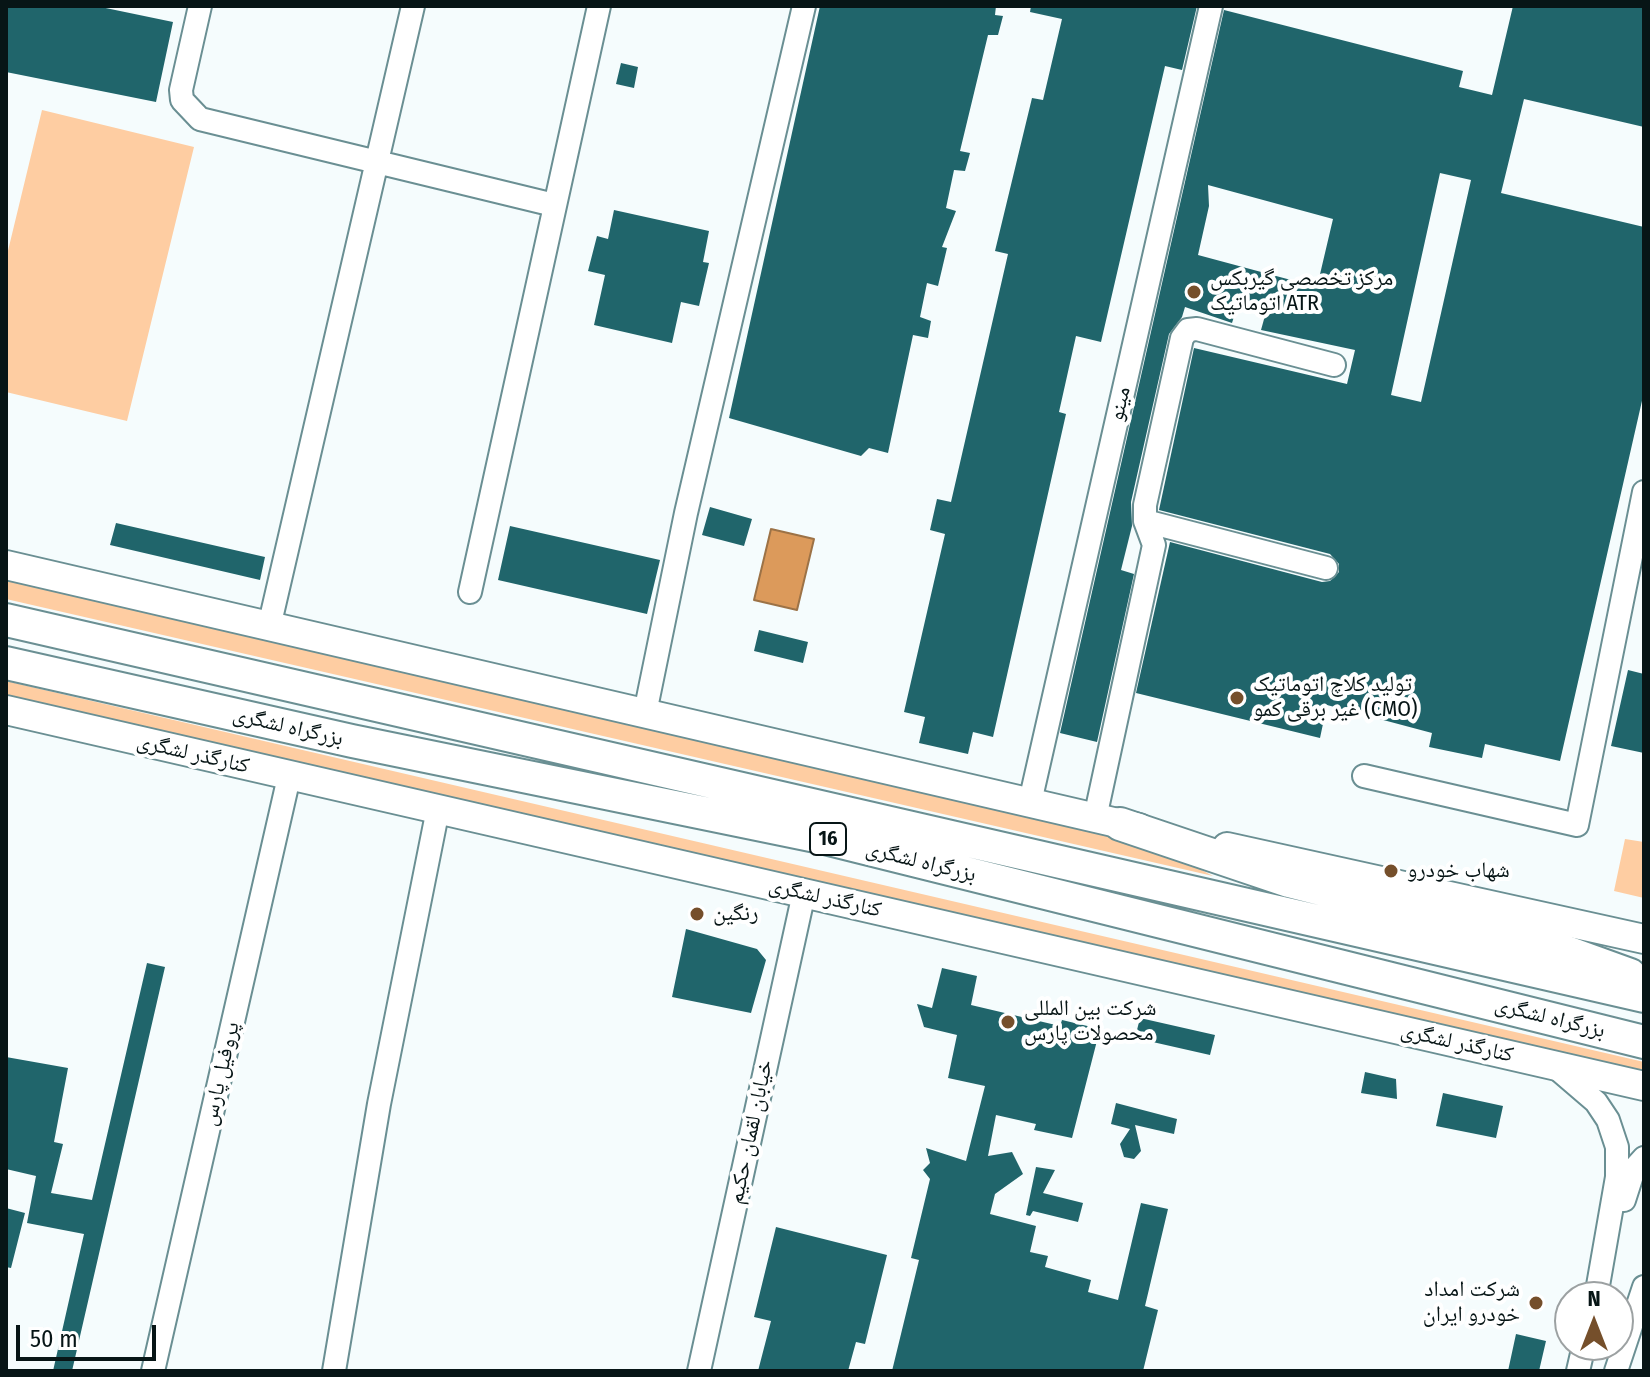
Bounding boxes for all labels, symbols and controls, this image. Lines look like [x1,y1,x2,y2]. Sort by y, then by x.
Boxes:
place label: مرکز تخصصی گیربکس اتوماتیک ATR [1210,266,1393,318]
marker: مرکز تخصصی گیربکس اتوماتیک ATR [1185,283,1203,301]
street label: مینو [1103,384,1137,424]
place label: تولید کلاچ اتوماتیک غیر برقی کمو (CMO) [1253,672,1418,724]
marker: تولید کلاچ اتوماتیک غیر برقی کمو (CMO) [1228,689,1246,707]
street label: بزرگراه لشگری [230,701,346,753]
street label: کنارگذر لشگری [134,728,252,780]
road number: 16 [810,823,846,855]
street label: بزرگراه لشگری [863,836,979,888]
place label: شهاب خودرو [1407,858,1510,884]
marker: شهاب خودرو [1382,862,1400,880]
street label: کنارگذر لشگری [766,872,884,924]
place label: رنگین [713,901,758,927]
marker: رنگین [688,905,706,923]
street label: بزرگراه لشگری [1492,992,1608,1044]
place label: شرکت بین المللی محصولات پارس [1024,996,1157,1048]
marker: شرکت بین المللی محصولات پارس [999,1013,1017,1031]
street label: کنارگذر لشگری [1398,1017,1516,1069]
street label: پروفیل پارس [196,1019,246,1129]
street label: خیابان لقمان حکیم [723,1058,779,1206]
place label: شرکت امداد خودرو ایران [1423,1277,1520,1328]
north arrow [1554,1281,1634,1361]
text: N [1587,1285,1601,1312]
marker: شرکت امداد خودرو ایران [1527,1294,1545,1312]
scale bar [20,1309,160,1359]
text: 50 m [30,1325,78,1353]

